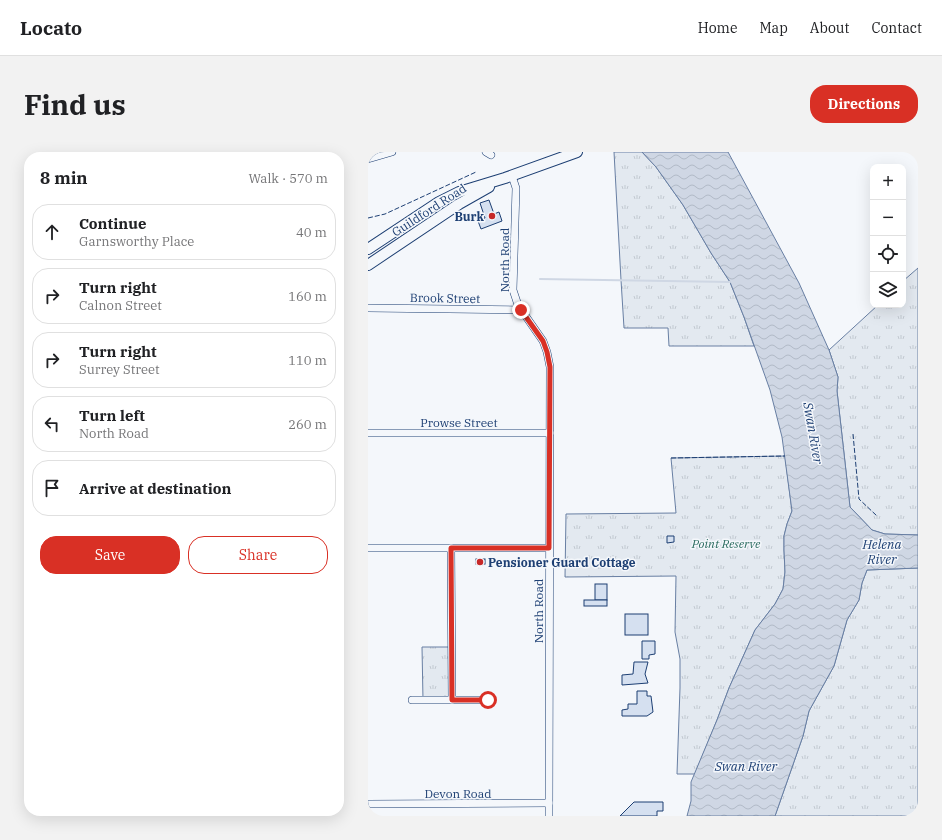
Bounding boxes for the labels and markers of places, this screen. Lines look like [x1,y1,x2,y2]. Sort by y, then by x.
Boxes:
place label: Burk [455,209,485,224]
marker: Burk [487,211,497,221]
place label: Pensioner Guard Cottage [488,555,636,570]
marker: Pensioner Guard Cottage [475,557,485,567]

